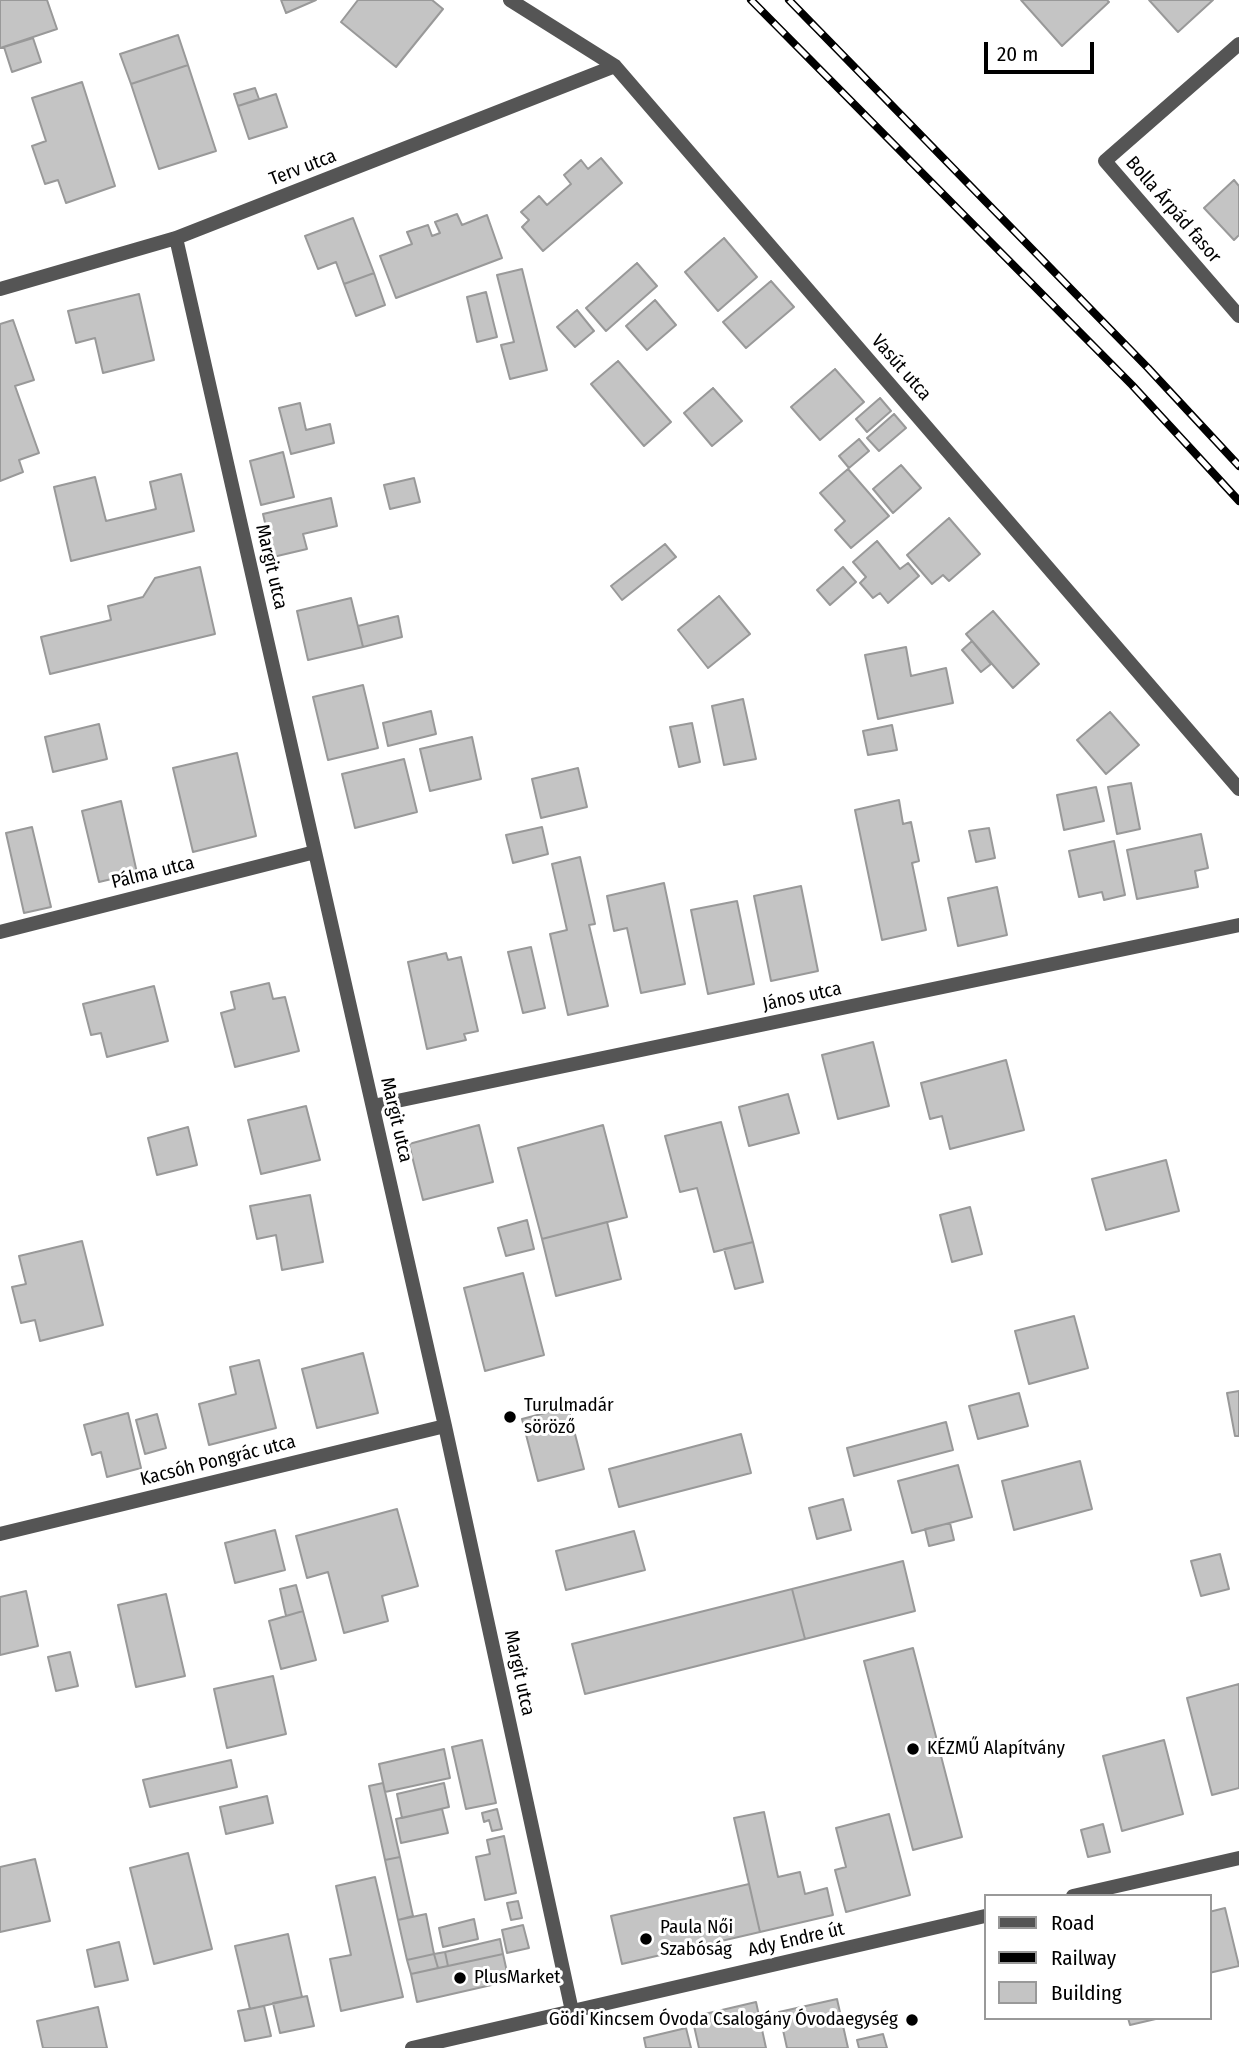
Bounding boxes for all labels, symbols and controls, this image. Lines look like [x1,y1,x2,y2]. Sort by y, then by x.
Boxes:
scale bar [987,28,1097,72]
text: 20 m [997,41,1038,67]
street label: Terv utca [266,145,340,191]
street label: Bolla Árpád fasor [1120,152,1226,268]
street label: Vasút utca [866,330,936,406]
street label: Margit utca [250,522,292,612]
street label: Pálma utca [109,852,197,894]
street label: János utca [760,978,844,1016]
street label: Margit utca [375,1075,417,1165]
place label: Turulmadár söröző [524,1395,614,1439]
marker: Turulmadár söröző [502,1409,518,1425]
street label: Kacsóh Pongrác utca [138,1431,298,1491]
street label: Margit utca [499,1628,539,1718]
place label: KÉZMŰ Alapítvány [927,1738,1065,1760]
marker: KÉZMŰ Alapítvány [905,1741,921,1757]
legend [984,1894,1211,2020]
text: Road [1051,1910,1095,1936]
place label: Paula Női Szabóság [660,1917,733,1961]
street label: Ady Endre út [746,1918,846,1962]
marker: Paula Női Szabóság [638,1931,654,1947]
text: Railway [1051,1945,1116,1971]
place label: PlusMarket [474,1967,561,1989]
marker: PlusMarket [452,1970,468,1986]
text: Building [1051,1980,1122,2006]
place label: Gödi Kincsem Óvoda Csalogány Óvodaegység [549,2009,898,2031]
marker: Gödi Kincsem Óvoda Csalogány Óvodaegység [904,2012,920,2028]

